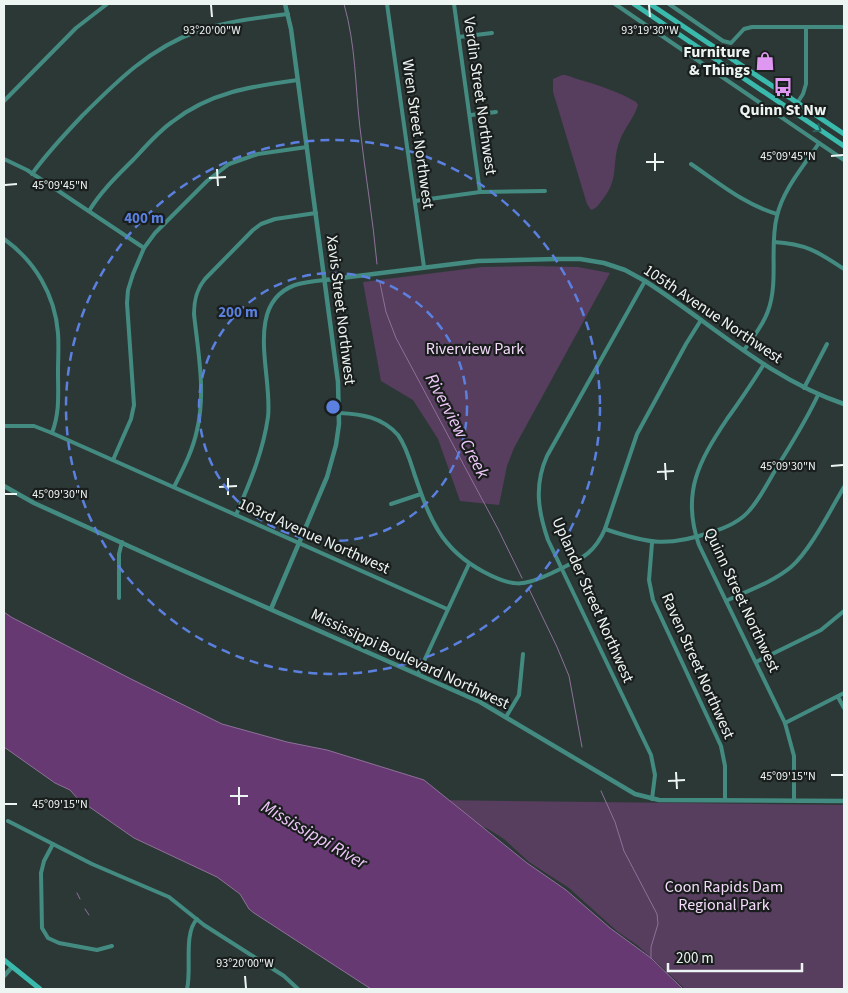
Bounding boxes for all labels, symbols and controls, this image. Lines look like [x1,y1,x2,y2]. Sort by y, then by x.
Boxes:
street label: Verdin Street Northwest [458,16,502,177]
text: 93°20'00"W [183,22,241,39]
text: 93°19'30"W [621,22,679,39]
place label: Furniture & Things [683,41,750,81]
shop icon: Furniture & Things [754,50,776,72]
street label: Wren Street Northwest [397,58,439,211]
bus stop icon: Quinn St Nw [772,76,794,98]
place label: Quinn St Nw [740,99,827,121]
one-way arrow [812,123,822,132]
text: 45°09'45"N [760,148,816,165]
text: 45°09'45"N [32,177,88,194]
text: 400 m [124,208,164,229]
street label: Xavis Street Northwest [321,234,361,387]
street label: 105th Avenue Northwest [639,259,787,369]
text: 200 m [218,302,258,323]
park label: Riverview Park [426,338,524,360]
water label: Riverview Creek [419,369,495,483]
centre of rings [324,398,342,416]
text: 45°09'30"N [760,458,816,475]
text: 45°09'30"N [32,486,88,503]
street label: 103rd Avenue Northwest [235,493,394,580]
street label: Uplander Street Northwest [547,514,640,687]
street label: Quinn Street Northwest [699,524,785,676]
street label: Raven Street Northwest [656,590,740,743]
street label: Mississippi Boulevard Northwest [307,603,513,715]
text: 45°09'15"N [760,768,816,785]
water label: Mississippi River [256,795,372,876]
text: 45°09'15"N [32,796,88,813]
park label: Coon Rapids Dam Regional Park [665,876,783,916]
scale bar [668,940,802,972]
text: 200 m [676,948,714,969]
text: 93°20'00"W [216,955,274,972]

